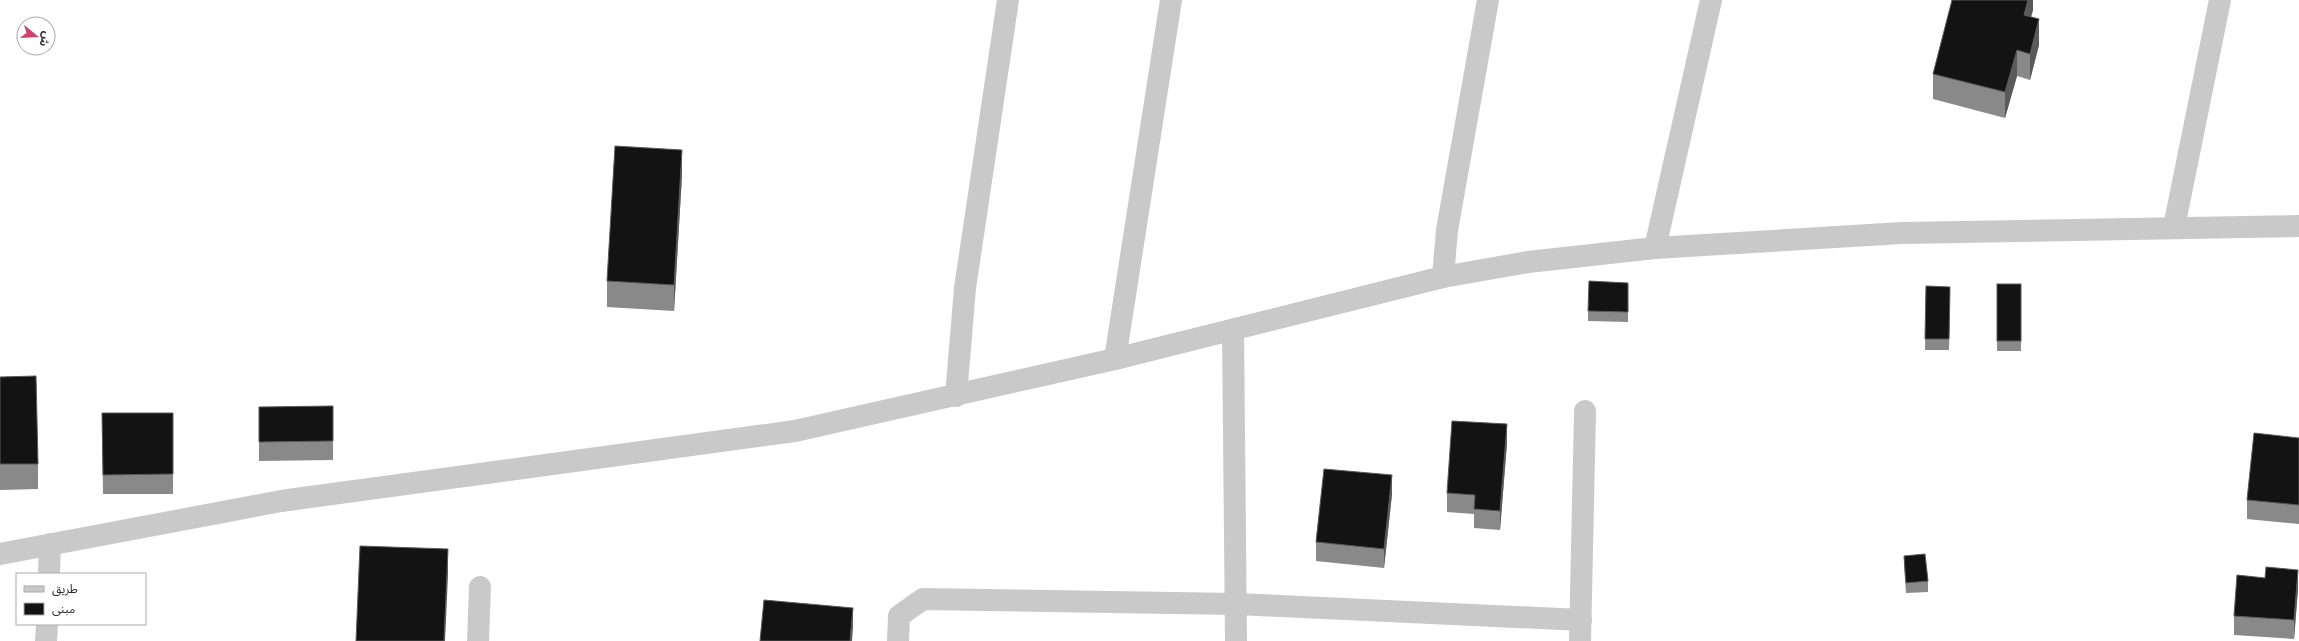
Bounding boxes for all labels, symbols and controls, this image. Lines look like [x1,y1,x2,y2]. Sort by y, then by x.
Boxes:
north arrow [16,16,56,56]
text: ش [36,29,55,49]
legend [16,573,146,625]
text: طريق [52,580,78,598]
text: مبنى [52,600,75,618]

